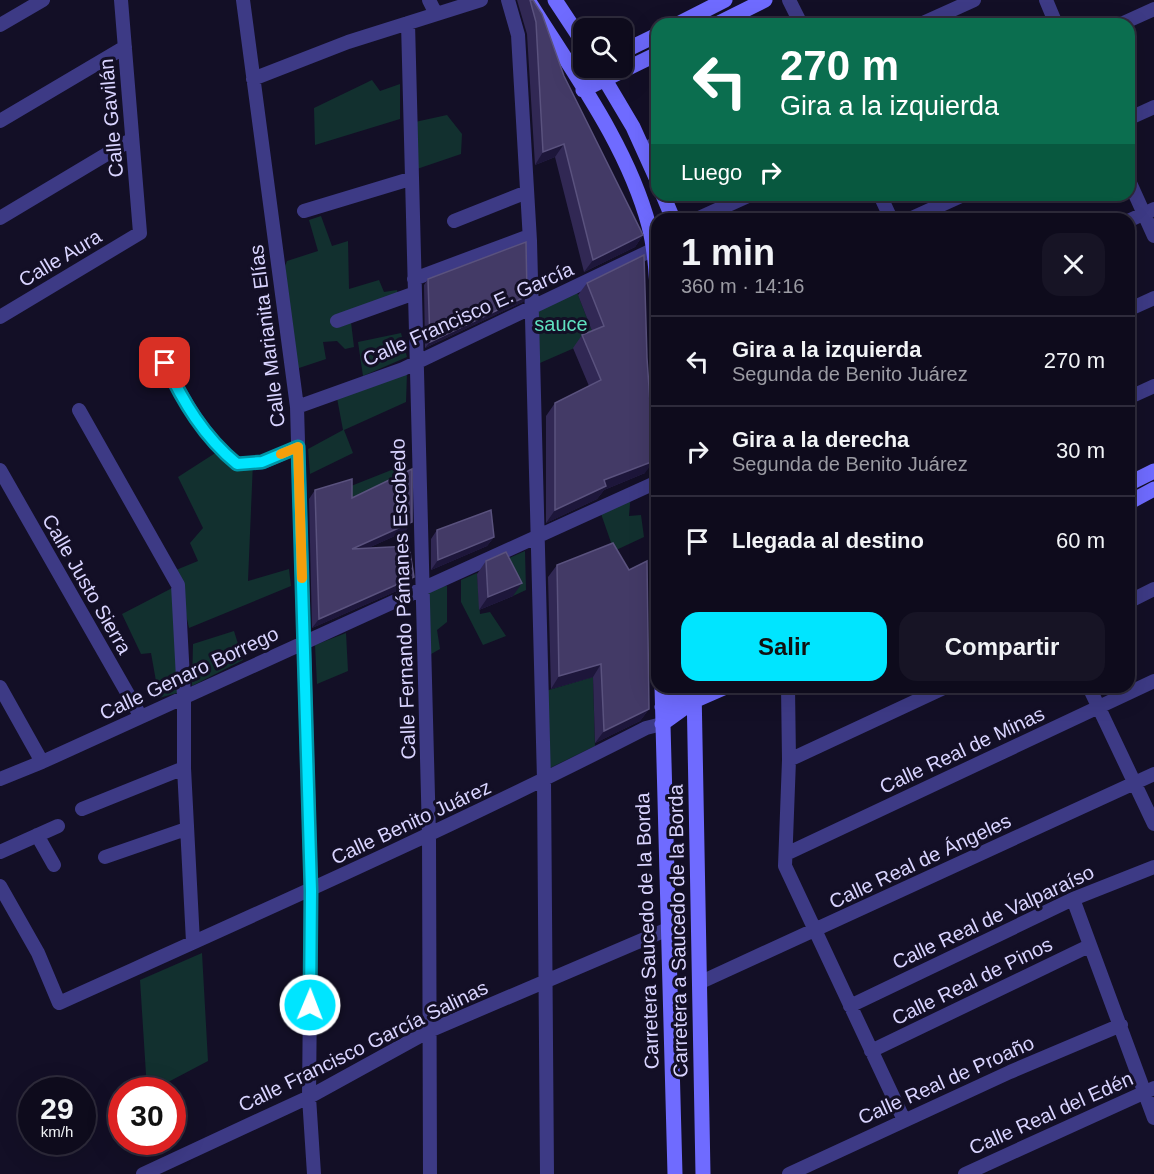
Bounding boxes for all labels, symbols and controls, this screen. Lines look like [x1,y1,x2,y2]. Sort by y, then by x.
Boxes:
map controls [573,18,633,78]
button: search [573,18,633,78]
icon: left [681,42,759,120]
text: 270 m [780,42,899,89]
street label: Calle Gavilán [95,58,127,178]
text: Gira a la izquierda [780,91,999,121]
icon: right [754,156,787,189]
text: Luego [681,160,742,185]
street label: Calle Aura [15,224,106,291]
text: 1 min [681,232,775,273]
button: close [1042,233,1105,296]
street label: Calle Marianita Elías [245,244,289,428]
street label: Calle Francisco E. García [359,257,577,370]
text: 360 m · 14:16 [681,275,804,297]
park label: sauce [534,313,588,335]
pin [139,337,190,388]
text: Gira a la izquierda [732,337,922,362]
icon: left [681,345,714,378]
icon: arrive [148,346,181,379]
text: 270 m [1044,348,1105,373]
text: Segunda de Benito Juárez [732,363,968,385]
text: Gira a la derecha [732,427,909,452]
icon: right [681,435,714,468]
street label: Calle Fernando Pámanes Escobedo [386,438,420,760]
text: 30 m [1056,438,1105,463]
text: Segunda de Benito Juárez [732,453,968,475]
street label: Calle Justo Sierra [38,510,136,659]
icon: arrive [681,525,714,558]
text: Llegada al destino [732,528,924,553]
text: 60 m [1056,528,1105,553]
button: Salir [681,612,887,681]
button: Compartir [899,612,1105,681]
street label: Calle Genaro Borrego [96,622,282,724]
street label: Calle Real de Minas [876,702,1048,798]
street label: Calle Benito Juárez [328,775,494,869]
street label: Carretera a Saucedo de la Borda [664,783,692,1078]
street label: Carretera Saucedo de la Borda [631,791,663,1070]
street label: Calle Real de Ángeles [826,809,1014,913]
street label: Calle Real de Valparaíso [889,861,1097,973]
street label: Calle Real de Pinos [888,933,1056,1029]
position arrow [278,973,342,1037]
street label: Calle Francisco García Salinas [235,976,491,1116]
street label: Calle Real de Proaño [855,1031,1037,1129]
street label: Calle Real del Edén [966,1067,1136,1159]
speed limit sign: 30 [108,1077,186,1155]
text: 29 [40,1092,74,1125]
text: km/h [41,1123,73,1140]

